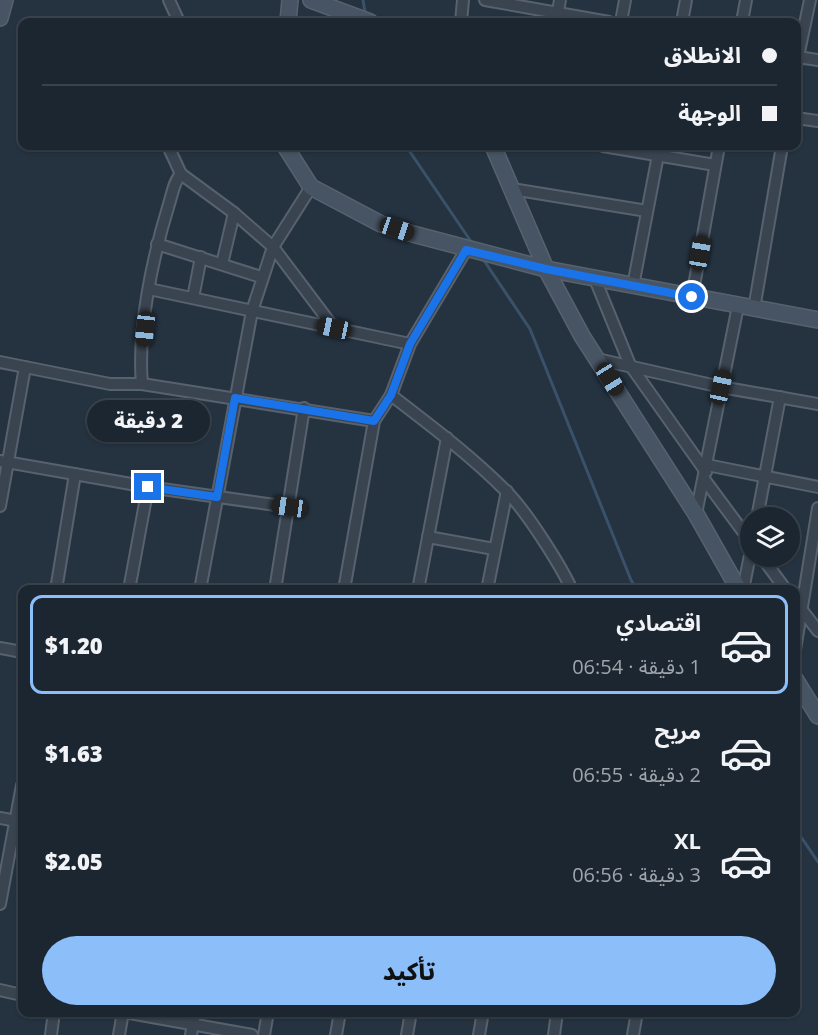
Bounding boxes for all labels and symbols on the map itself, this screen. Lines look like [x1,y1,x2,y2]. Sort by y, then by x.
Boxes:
car [377,215,417,243]
car [688,234,712,272]
route start [678,283,705,310]
car [134,310,156,348]
car [315,315,353,341]
car [593,359,627,399]
car [708,368,734,406]
callout: 2 دقيقة [86,400,210,442]
route end [134,473,161,500]
car [270,496,308,518]

